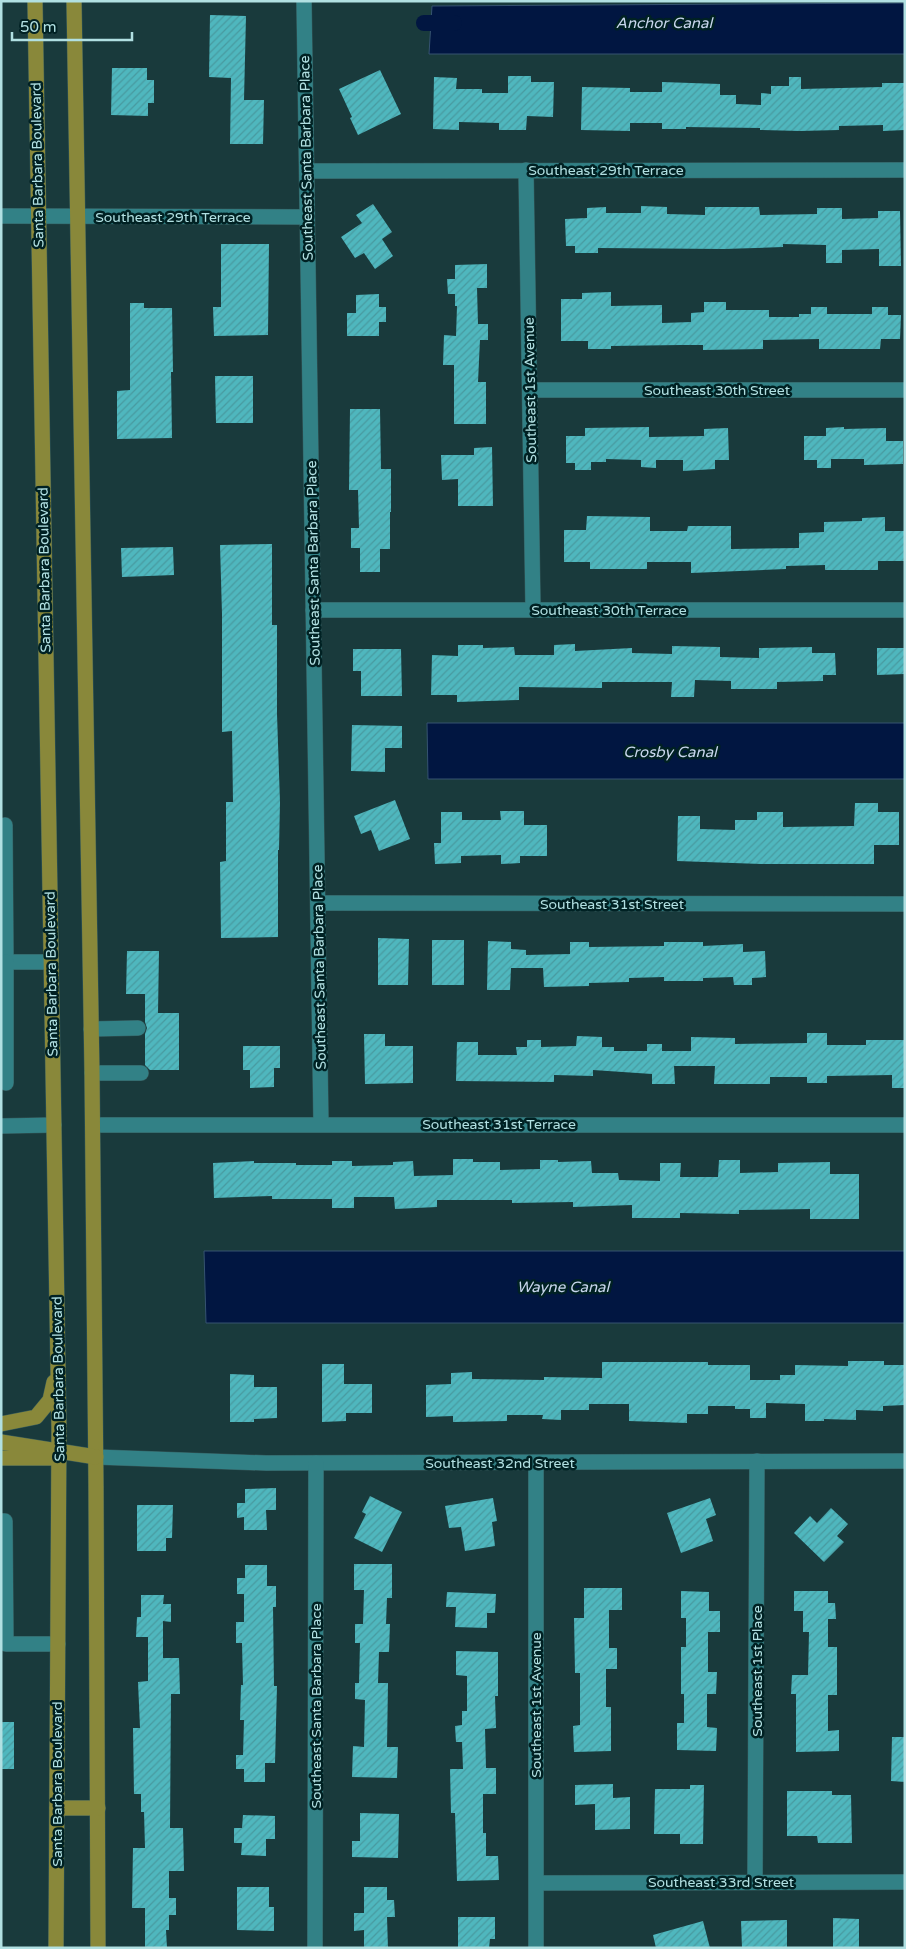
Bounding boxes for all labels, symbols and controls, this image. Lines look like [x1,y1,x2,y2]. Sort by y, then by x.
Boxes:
scale bar [12,10,132,42]
water label: Anchor Canal [616,14,714,32]
text: 50 m [20,18,57,36]
street label: Southeast Santa Barbara Place [296,55,317,261]
street label: Santa Barbara Boulevard [28,82,47,248]
street label: Southeast 29th Terrace [528,162,684,179]
street label: Southeast 29th Terrace [95,209,251,226]
street label: Southeast 1st Avenue [521,317,540,463]
street label: Southeast 30th Street [644,382,791,399]
street label: Southeast Santa Barbara Place [303,460,324,666]
street label: Santa Barbara Boulevard [35,487,54,653]
street label: Southeast 30th Terrace [531,602,687,619]
water label: Crosby Canal [623,743,719,761]
street label: Southeast Santa Barbara Place [309,864,330,1070]
street label: Santa Barbara Boulevard [42,891,61,1057]
street label: Southeast 31st Street [540,896,685,913]
street label: Southeast 31st Terrace [422,1116,576,1133]
water label: Wayne Canal [517,1278,612,1296]
street label: Santa Barbara Boulevard [49,1296,68,1462]
street label: Southeast 32nd Street [425,1455,575,1472]
street label: Southeast Santa Barbara Place [308,1603,325,1809]
street label: Southeast 1st Place [749,1605,766,1737]
street label: Southeast 1st Avenue [528,1632,545,1778]
street label: Santa Barbara Boulevard [49,1701,66,1867]
street label: Southeast 33rd Street [648,1874,795,1891]

